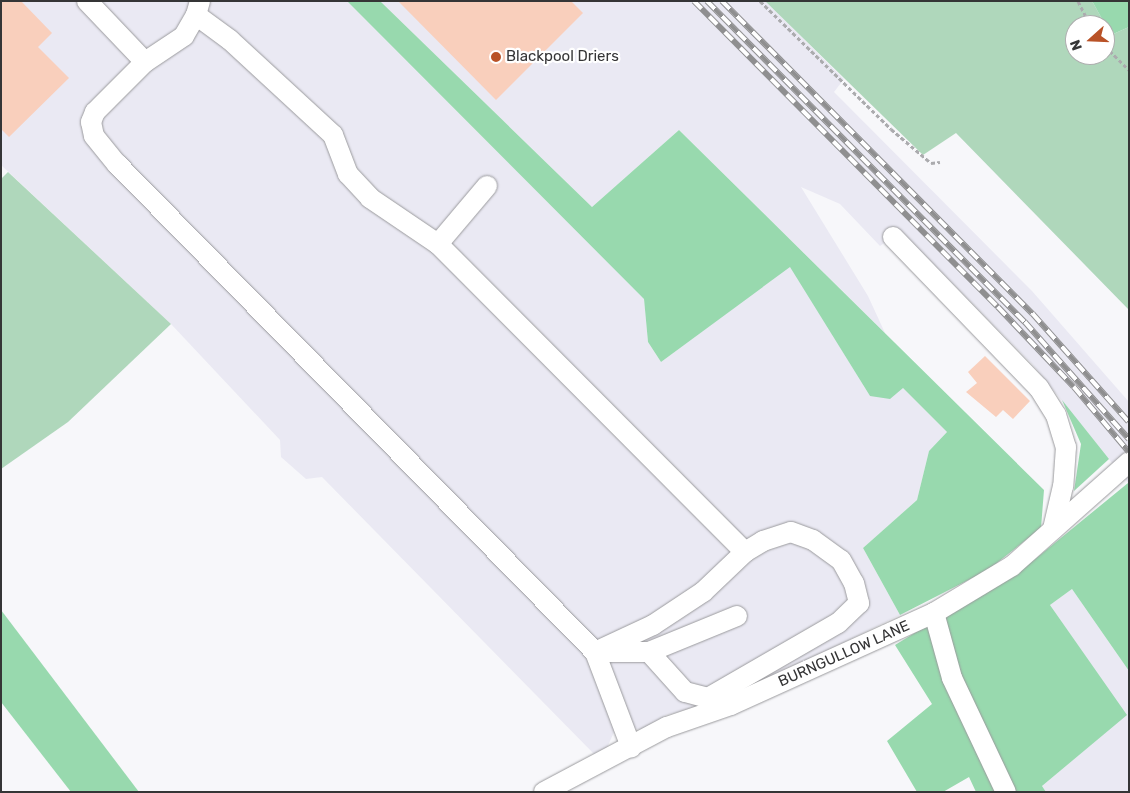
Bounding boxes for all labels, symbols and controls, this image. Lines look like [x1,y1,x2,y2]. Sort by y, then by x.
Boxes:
north arrow [1065,15,1115,65]
text: N [1067,37,1086,53]
place label: Blackpool Driers [506,48,619,66]
marker: Blackpool Driers [490,51,502,63]
street label: BURNGULLOW LANE [775,617,913,691]

